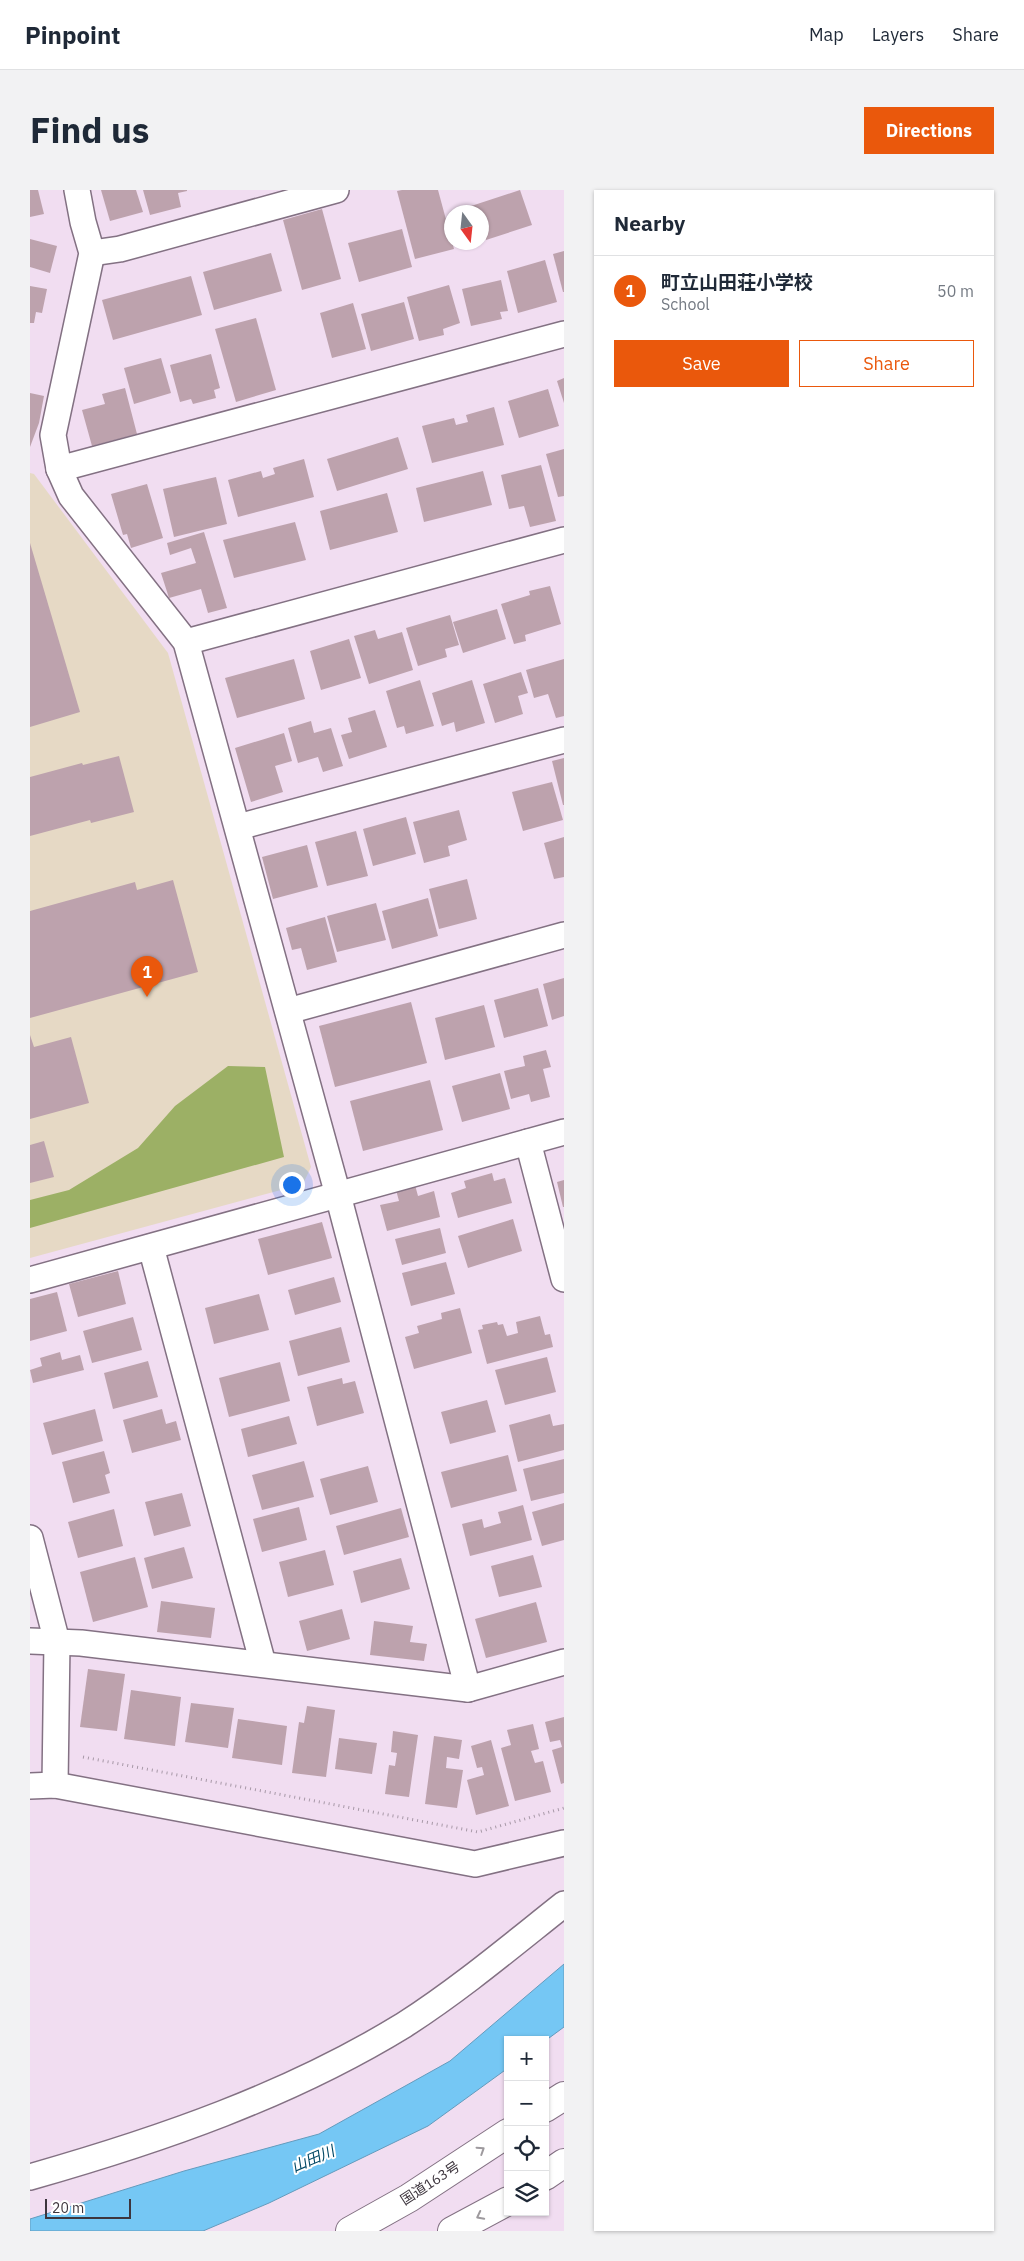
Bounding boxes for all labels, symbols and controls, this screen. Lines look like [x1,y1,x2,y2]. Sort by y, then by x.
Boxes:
text: Pinpoint [25,19,120,51]
text: Map [809,23,844,46]
text: Layers [872,23,924,46]
text: Share [952,23,999,46]
text: Find us [30,107,149,153]
button: Directions [864,107,994,154]
north arrow [444,205,489,250]
text: Nearby [614,209,685,237]
text: 町立山田荘小学校 [661,270,813,294]
text: 1 [625,281,635,301]
text: 50 m [937,281,974,301]
text: School [661,294,710,314]
button: Save [614,340,789,387]
button: Share [799,340,974,387]
pin: 1 [131,956,163,997]
your location [279,1172,305,1198]
map controls [504,2036,549,2216]
button: + [504,2036,549,2081]
button: − [504,2081,549,2126]
button: locate [504,2126,549,2171]
water label: 山田川 [288,2140,339,2176]
one-way arrow [476,2147,485,2157]
street label: 国道163号 [397,2157,463,2209]
button: layers [504,2171,549,2216]
scale bar [45,2196,131,2219]
text: 20 m [52,2199,84,2217]
one-way arrow [476,2210,485,2220]

